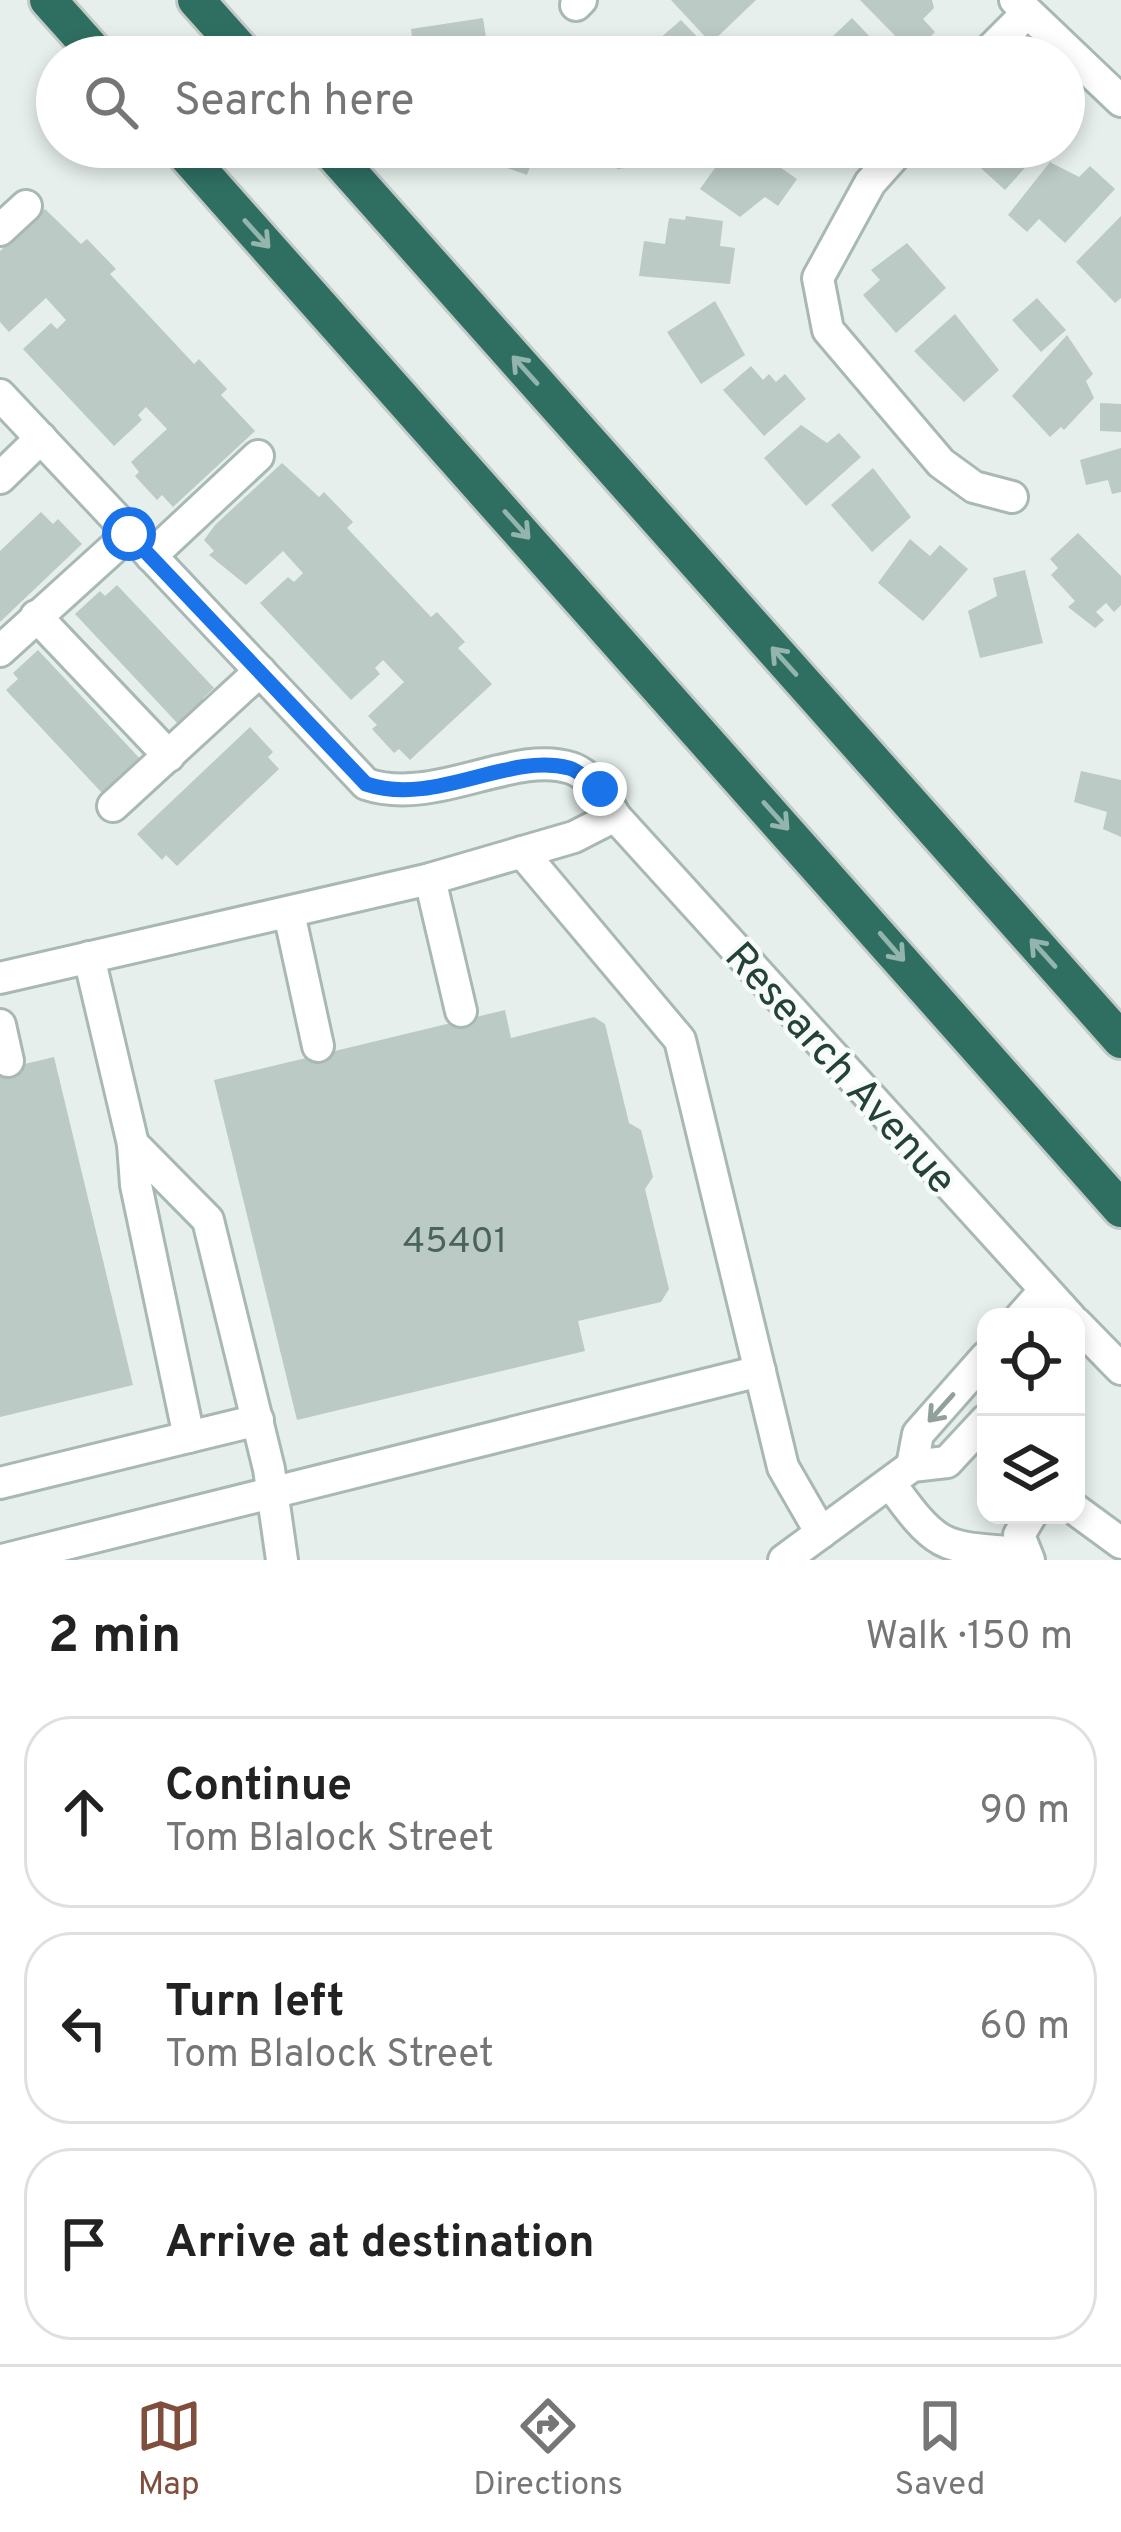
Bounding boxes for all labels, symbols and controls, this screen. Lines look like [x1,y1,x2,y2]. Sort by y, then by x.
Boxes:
search box [36,36,1085,168]
icon: search [78,69,144,135]
text: Search here [174,74,414,131]
one-way arrow [243,219,270,249]
one-way arrow [512,355,539,386]
route start [102,507,156,561]
one-way arrow [503,509,530,540]
one-way arrow [771,647,798,677]
route end [573,762,627,816]
one-way arrow [762,800,789,831]
one-way arrow [878,932,905,962]
street label: Research Avenue [711,933,966,1207]
one-way arrow [1030,938,1057,968]
house number: 45401 [403,1220,507,1266]
map controls [977,1308,1085,1524]
button: locate [977,1308,1085,1416]
one-way arrow [928,1392,955,1422]
button: layers [977,1416,1085,1524]
text: 2 min [48,1606,181,1671]
text: Walk · 150 m [866,1614,1073,1663]
text: Continue [165,1759,352,1816]
icon: ahead [51,1779,117,1845]
text: 90 m [980,1788,1070,1837]
text: Tom Blalock Street [165,1816,494,1865]
text: Turn left [165,1975,344,2032]
icon: left [51,1995,117,2061]
text: 60 m [979,2004,1070,2053]
text: Tom Blalock Street [165,2032,494,2081]
icon: arrive [51,2211,117,2277]
text: Arrive at destination [165,2216,595,2273]
tab: Map [136,2393,202,2507]
tab: Directions [473,2393,623,2507]
tab: Saved [895,2393,985,2507]

